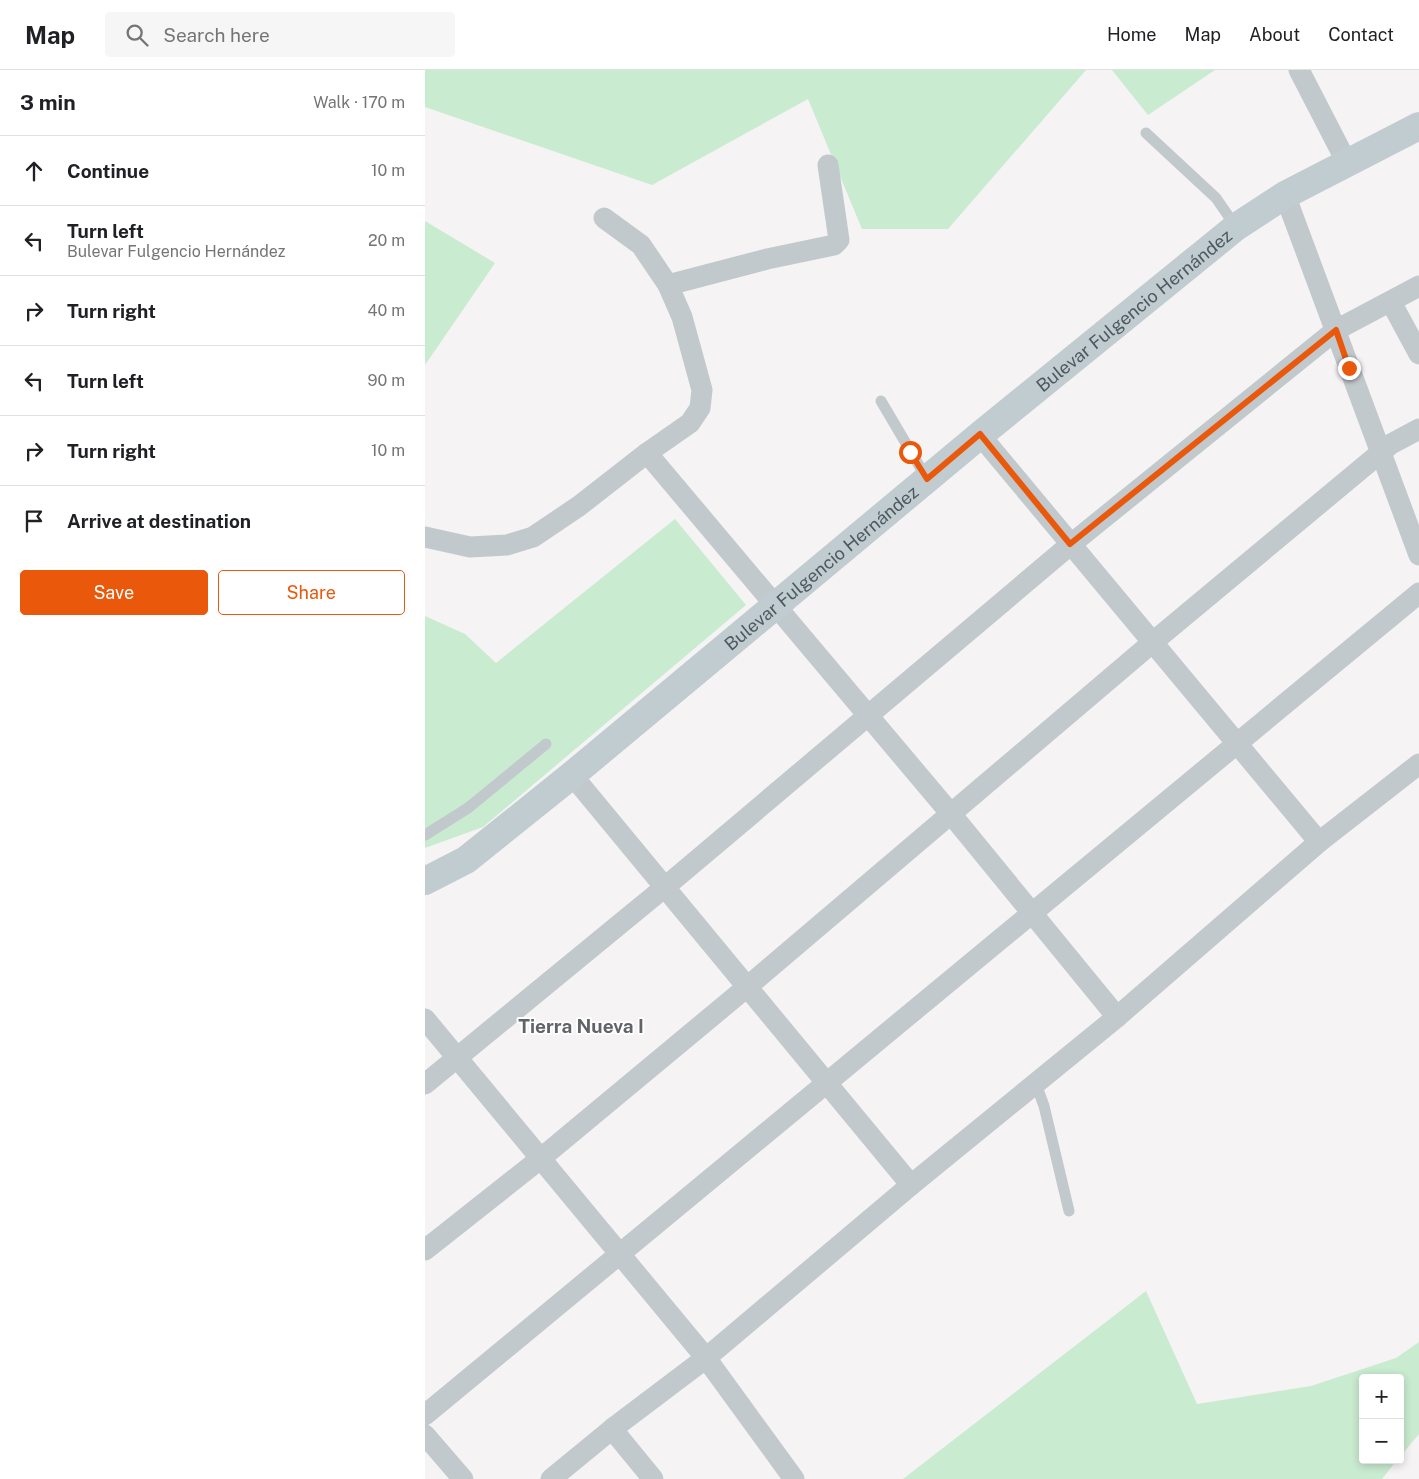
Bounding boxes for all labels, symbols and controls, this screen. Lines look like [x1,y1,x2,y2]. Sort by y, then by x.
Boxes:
search box [105,12,455,57]
text: Map [25,21,75,49]
icon: search [123,21,151,49]
text: Search here [163,24,270,46]
text: Home [1107,24,1157,45]
text: Map [1185,24,1221,45]
text: About [1249,24,1300,45]
text: Contact [1328,24,1394,45]
text: 3 min [20,90,76,115]
text: Walk · 170 m [313,93,405,112]
icon: ahead [20,157,48,185]
text: Continue [67,160,149,182]
text: 10 m [371,161,405,180]
text: Turn left [67,220,144,242]
street label: Bulevar Fulgencio Hernández [1032,224,1236,396]
icon: left [20,227,48,255]
text: 20 m [368,231,405,250]
text: Bulevar Fulgencio Hernández [67,242,285,261]
icon: right [20,297,48,325]
text: Turn right [67,300,156,322]
text: 40 m [367,301,405,320]
route end [1338,357,1361,380]
icon: left [20,367,48,395]
text: Turn left [67,370,144,392]
text: 90 m [368,371,405,390]
icon: right [20,437,48,465]
text: Turn right [67,440,156,462]
text: 10 m [371,441,405,460]
route start [899,441,922,464]
street label: Bulevar Fulgencio Hernández [720,481,922,654]
icon: arrive [20,507,48,535]
text: Arrive at destination [67,510,251,532]
button: Save [20,570,208,615]
button: Share [218,570,405,615]
district label: Tierra Nueva I [518,1015,644,1037]
map controls [1359,1374,1404,1464]
button: + [1359,1374,1404,1419]
button: − [1359,1419,1404,1464]

